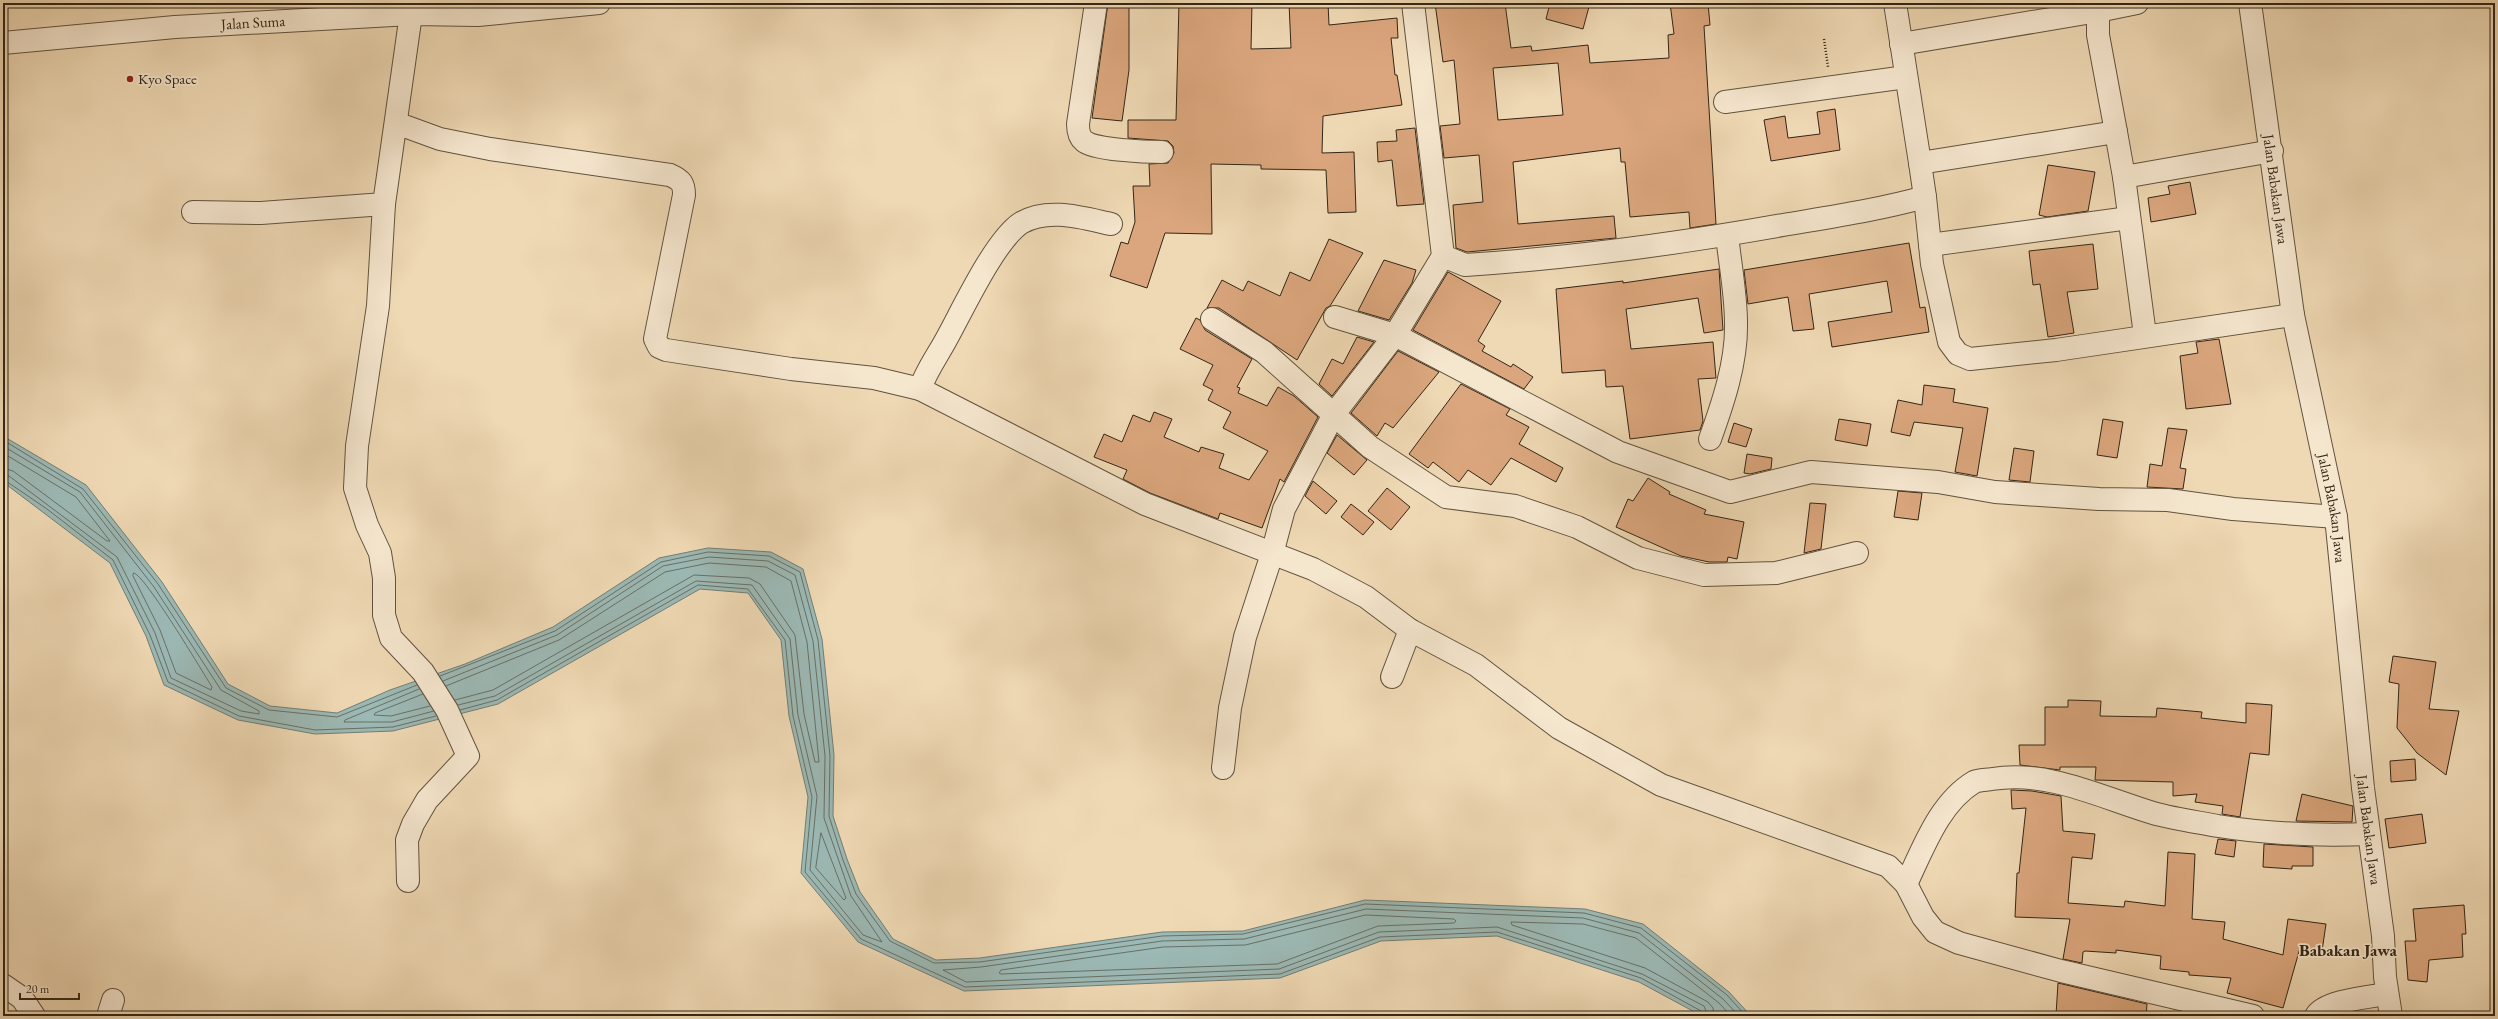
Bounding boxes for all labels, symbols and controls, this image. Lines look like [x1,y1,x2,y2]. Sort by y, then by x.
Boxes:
street label: Jalan Suma [219,11,286,34]
place label: Kyo Space [138,69,197,88]
marker: Kyo Space [125,74,135,84]
street label: Jalan Babakan Jawa [2259,131,2293,245]
street label: Jalan Babakan Jawa [2313,450,2351,564]
street label: Jalan Babakan Jawa [2353,772,2386,886]
district label: Babakan Jawa [2299,939,2398,961]
scale bar [20,975,79,1001]
text: 20 m [26,981,50,997]

